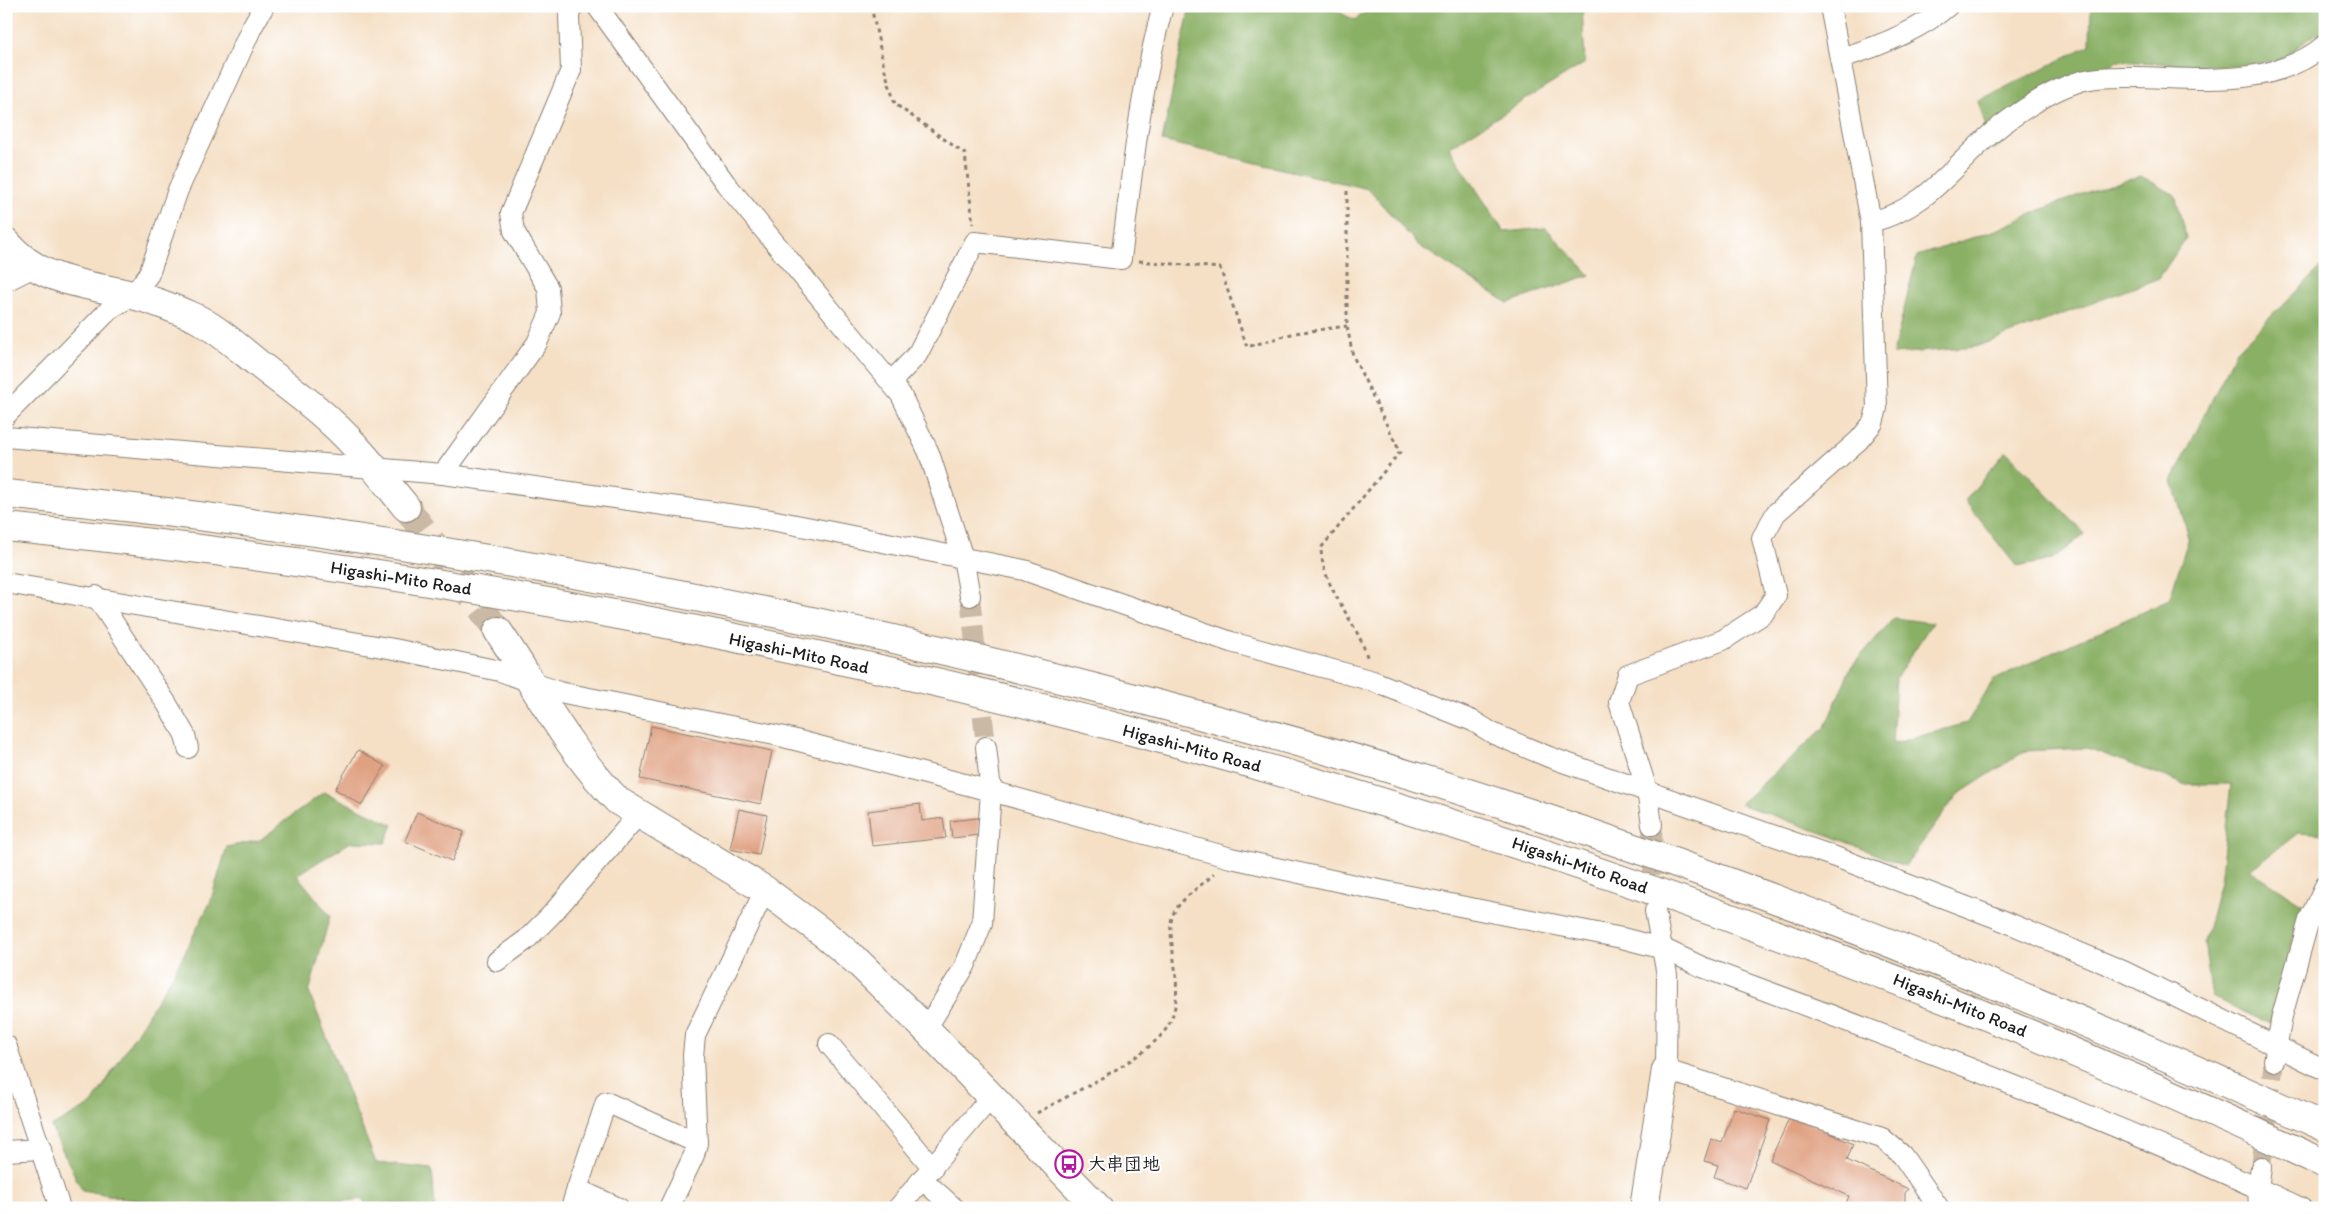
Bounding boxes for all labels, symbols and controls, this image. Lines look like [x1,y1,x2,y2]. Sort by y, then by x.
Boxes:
street label: Higashi-Mito Road [329,556,473,600]
street label: Higashi-Mito Road [727,627,871,679]
street label: Higashi-Mito Road [1120,719,1264,777]
street label: Higashi-Mito Road [1509,831,1651,899]
street label: Higashi-Mito Road [1890,968,2031,1042]
bus stop icon: 大串団地 [1054,1149,1084,1179]
place label: 大串団地 [1088,1153,1160,1175]

